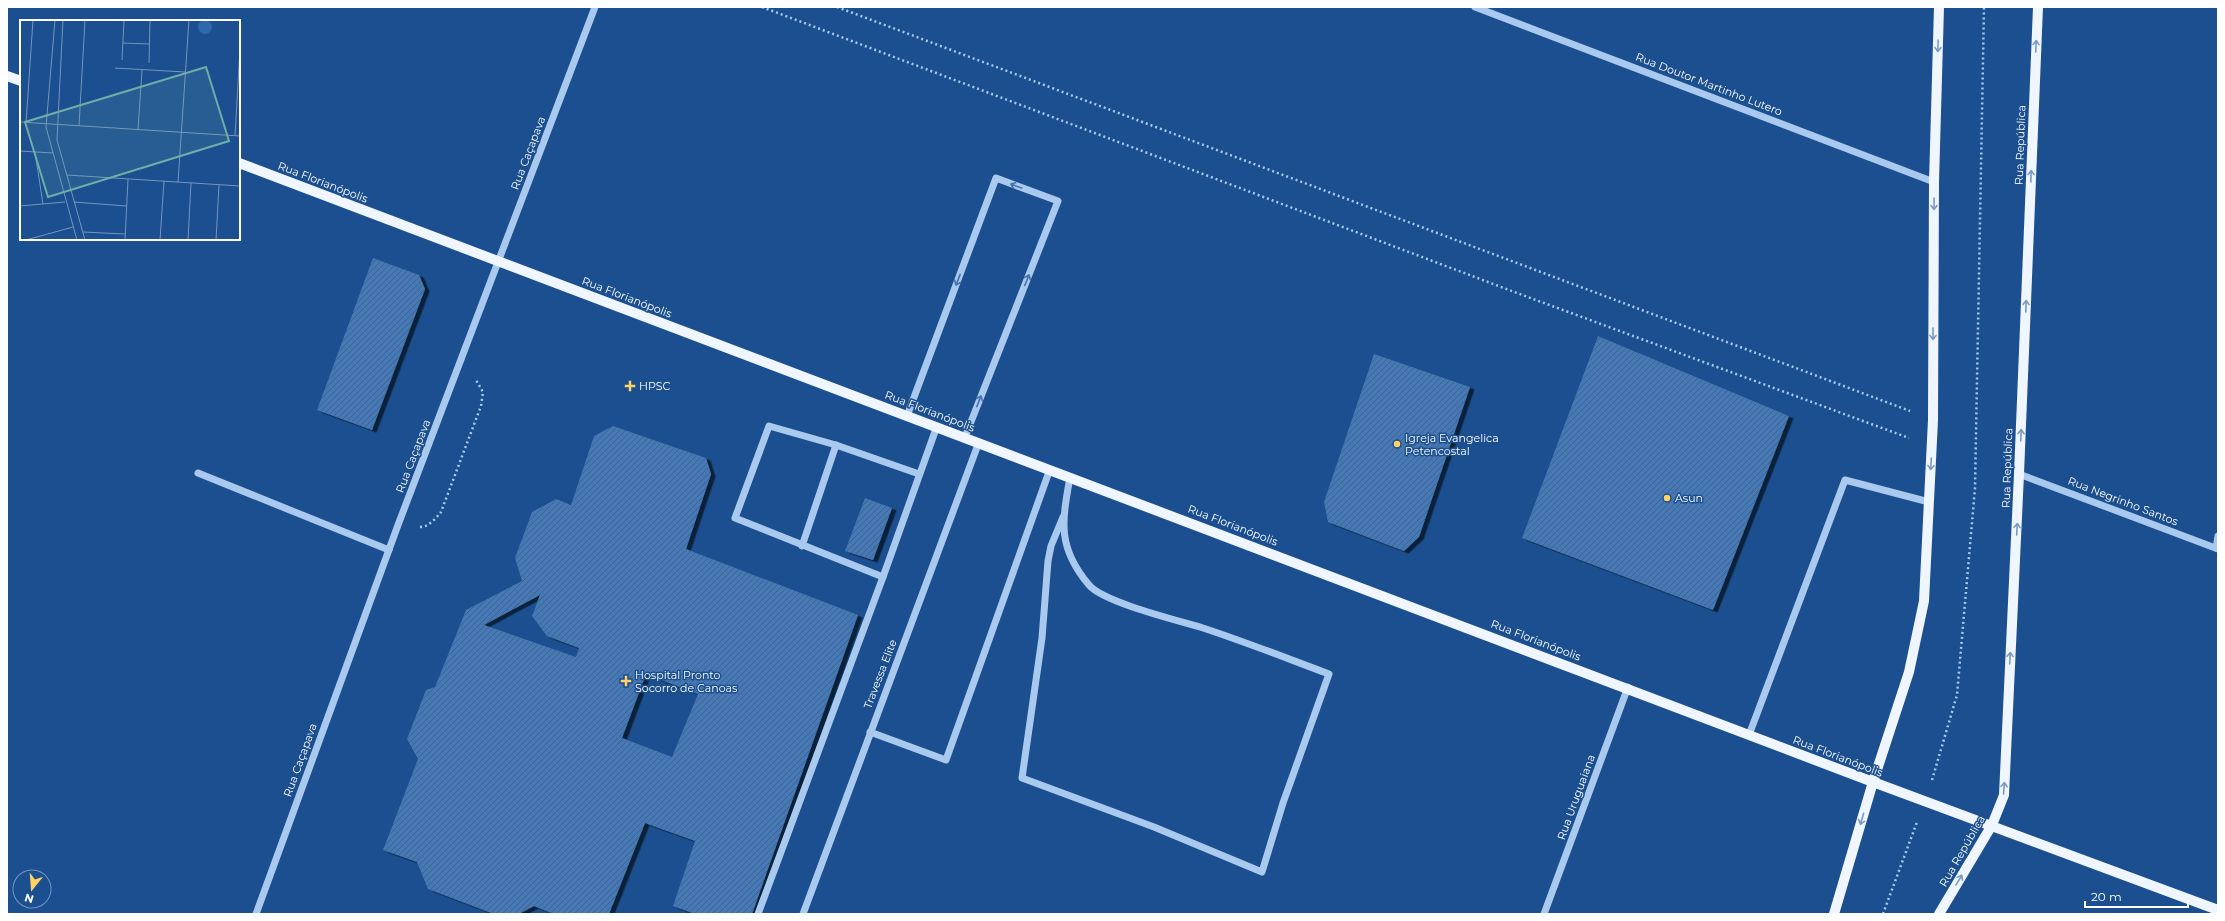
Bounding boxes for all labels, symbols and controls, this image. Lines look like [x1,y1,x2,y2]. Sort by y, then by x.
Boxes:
inset map [20,20,240,240]
one-way arrow [1934,39,1941,52]
one-way arrow [2032,40,2040,53]
street label: Rua Doutor Martinho Lutero [1634,50,1784,119]
street label: Rua República [2012,105,2028,185]
street label: Rua Caçapava [508,114,548,192]
street label: Rua Florianópolis [276,158,371,206]
one-way arrow [2027,170,2035,183]
one-way arrow [1011,181,1023,189]
one-way arrow [1930,197,1938,210]
street label: Rua Florianópolis [580,273,675,321]
one-way arrow [954,274,962,286]
one-way arrow [1023,275,1031,287]
one-way arrow [2022,300,2030,313]
one-way arrow [1929,327,1937,340]
place label: HPSC [639,379,671,393]
marker: HPSC [624,380,636,392]
street label: Rua Florianópolis [883,387,978,435]
one-way arrow [975,395,983,407]
street label: Rua Caçapava [393,417,433,495]
street label: Rua República [1999,428,2015,508]
one-way arrow [2017,429,2025,442]
place label: Igreja Evangelica Petencostal [1405,431,1499,458]
marker: Igreja Evangelica Petencostal [1392,439,1402,449]
one-way arrow [1927,457,1935,470]
street label: Rua Negrinho Santos [2066,474,2181,529]
place label: Asun [1675,491,1703,505]
marker: Asun [1662,493,1672,503]
street label: Rua Florianópolis [1186,501,1281,549]
one-way arrow [2013,523,2020,536]
street label: Rua Florianópolis [1489,616,1584,664]
street label: Travessa Elite [860,637,900,711]
one-way arrow [2007,652,2014,665]
place label: Hospital Pronto Socorro de Canoas [635,668,738,695]
marker: Hospital Pronto Socorro de Canoas [620,675,632,687]
street label: Rua Caçapava [280,721,320,799]
street label: Rua Florianópolis [1791,732,1886,780]
street label: Rua Uruguaiana [1554,752,1598,842]
one-way arrow [2000,782,2007,795]
one-way arrow [1858,812,1865,825]
street label: Rua República [1936,813,1988,889]
north arrow [12,869,52,909]
one-way arrow [1955,874,1963,886]
scale bar [2085,883,2188,909]
text: 20 m [2091,889,2122,904]
text: N [23,891,35,907]

